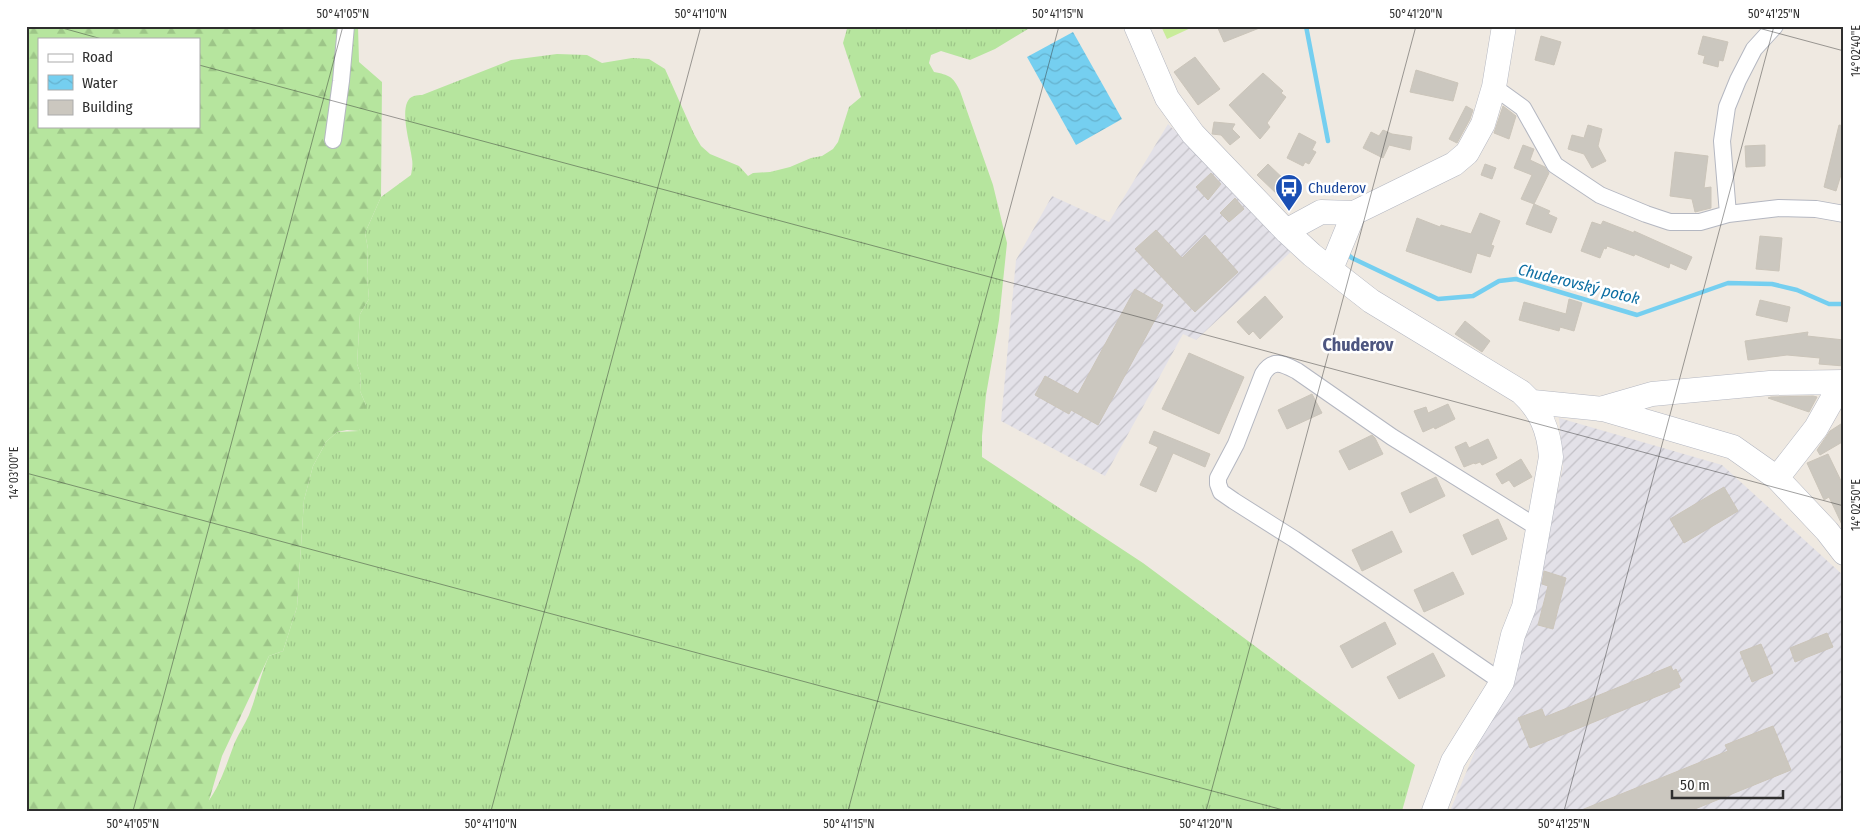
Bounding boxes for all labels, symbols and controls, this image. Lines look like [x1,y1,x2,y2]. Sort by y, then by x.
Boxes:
text: 50°41'05"N [317,7,369,21]
text: 50°41'10"N [675,7,727,21]
text: 50°41'15"N [1032,7,1084,21]
text: 50°41'20"N [1390,7,1442,21]
text: 50°41'25"N [1748,7,1800,21]
text: 14°02'40"E [1849,25,1863,77]
legend [38,38,200,128]
text: Road [82,48,113,66]
text: Water [82,74,118,92]
text: Building [82,98,133,116]
bus stop icon: Chuderov [1274,173,1304,212]
place label: Chuderov [1308,179,1366,197]
water label: Chuderovský potok [1516,260,1642,308]
district label: Chuderov [1323,334,1394,356]
text: 14°03'00"E [7,446,21,499]
text: 14°02'50"E [1849,479,1863,531]
scale bar [1672,767,1784,799]
text: 50 m [1680,776,1710,794]
text: 50°41'05"N [107,817,159,831]
text: 50°41'10"N [465,817,517,831]
text: 50°41'15"N [823,817,875,831]
text: 50°41'20"N [1180,817,1232,831]
text: 50°41'25"N [1538,817,1590,831]

